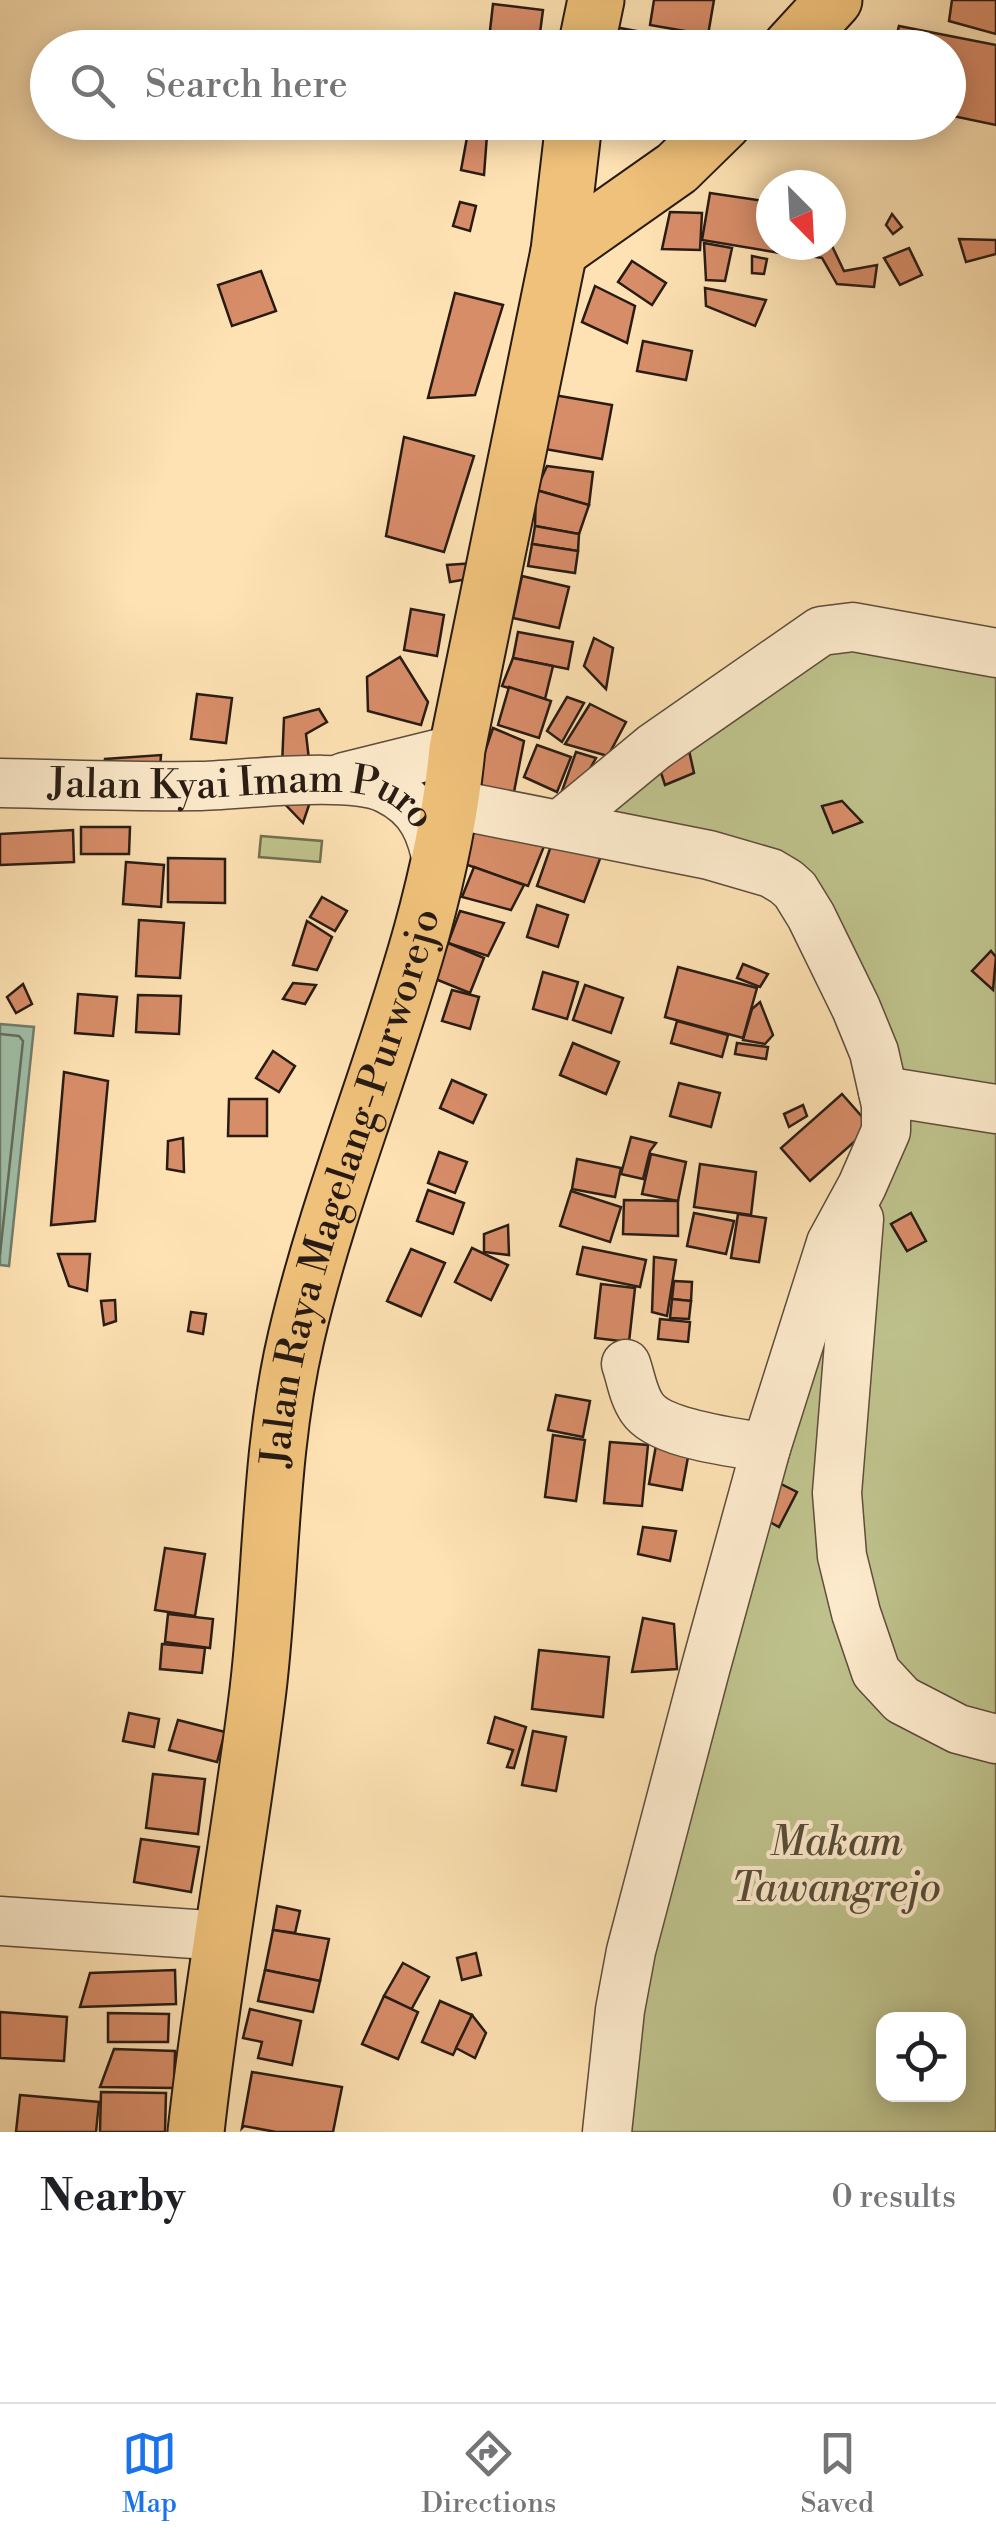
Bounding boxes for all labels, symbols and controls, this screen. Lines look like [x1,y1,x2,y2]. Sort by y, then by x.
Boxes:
search box [30,30,966,140]
icon: search [65,58,120,113]
text: Search here [145,62,348,109]
north arrow [756,170,846,260]
street label: Jalan Kyai Imam Puro [46,755,446,839]
street label: Jalan Raya Magelang-Purworejo [251,903,452,1471]
park label: Makam Tawangrejo [731,1818,941,1914]
map controls [876,2012,966,2102]
button: locate [876,2012,966,2102]
text: Nearby [40,2171,185,2224]
text: 0 results [831,2177,956,2217]
tab: Map [122,2426,177,2521]
tab: Directions [421,2426,556,2521]
tab: Saved [800,2426,874,2521]

